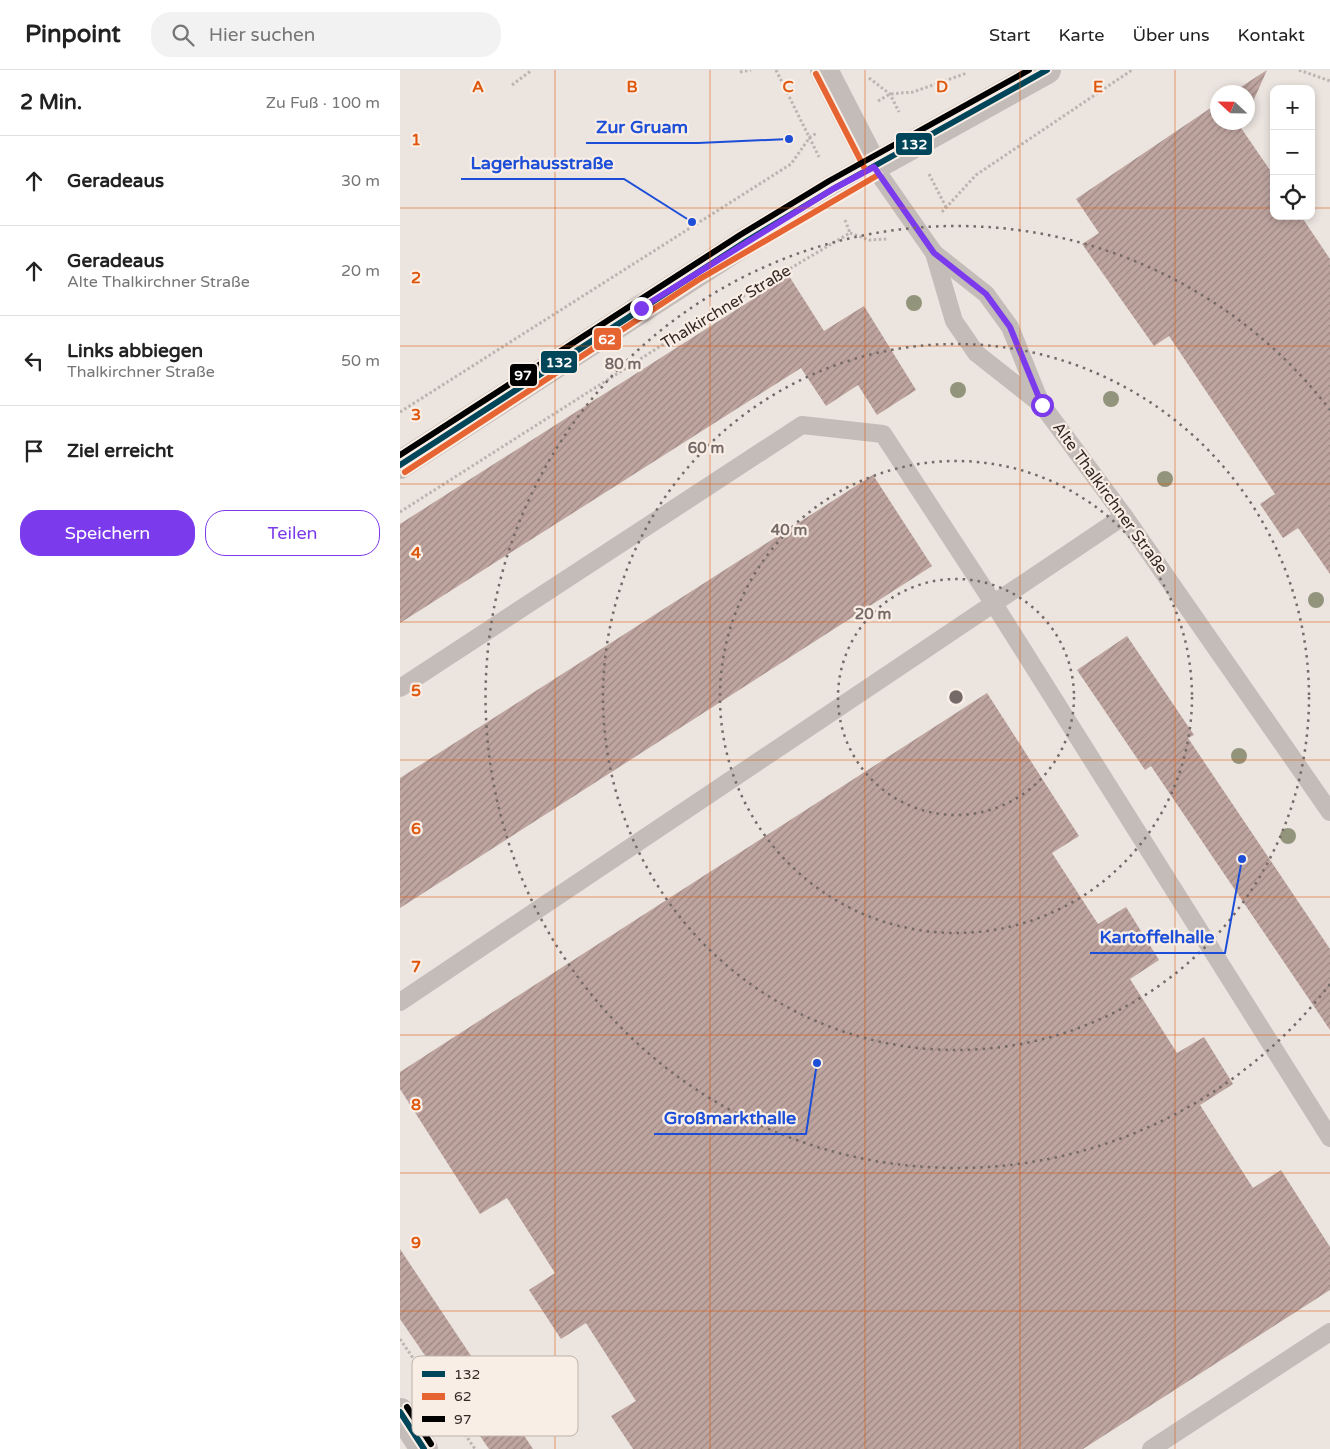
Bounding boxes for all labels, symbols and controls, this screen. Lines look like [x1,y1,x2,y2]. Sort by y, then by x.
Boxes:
search box [151,12,501,57]
text: Pinpoint [25,20,121,49]
icon: search [169,21,197,49]
text: Hier suchen [209,24,315,46]
text: Start [989,24,1030,46]
text: Karte [1058,24,1104,46]
text: Über uns [1132,24,1210,46]
text: Kontakt [1238,24,1305,46]
text: A [472,77,484,97]
text: B [626,77,638,97]
text: C [782,77,794,97]
text: D [936,77,948,97]
text: E [1093,77,1103,97]
north arrow [1210,85,1255,130]
map controls [1270,85,1315,220]
button: + [1270,85,1315,130]
text: 2 Min. [20,90,82,115]
text: Zu Fuß · 100 m [266,93,380,113]
callout: Zur Gruam [586,110,698,143]
text: Zur Gruam [596,116,688,138]
text: 1 [411,130,421,150]
button: − [1270,130,1315,175]
line badge: 132 [895,132,933,156]
text: 132 [901,136,927,153]
callout: Lagerhausstraße [461,146,624,179]
text: Lagerhausstraße [470,152,614,174]
icon: ahead [20,167,48,195]
text: Geradeaus [67,170,164,192]
text: 30 m [341,171,380,191]
button: locate [1270,175,1315,220]
text: Geradeaus [67,250,164,272]
icon: ahead [20,257,48,285]
street label: Thalkirchner Straße [657,260,795,354]
text: 20 m [341,261,380,281]
text: 2 [411,268,421,288]
text: Alte Thalkirchner Straße [67,272,250,292]
route end [630,297,653,320]
line badge: 62 [593,327,622,351]
text: 62 [598,331,616,348]
text: Links abbiegen [67,340,203,362]
icon: left [20,347,48,375]
line badge: 132 [540,350,578,374]
text: 50 m [341,351,380,371]
text: 132 [546,354,572,371]
text: 80 m [605,355,641,373]
text: Thalkirchner Straße [67,362,215,382]
line badge: 97 [509,363,538,387]
text: 97 [514,367,532,384]
route start [1031,394,1054,417]
text: 3 [411,405,421,425]
street label: Alte Thalkirchner Straße [1048,418,1172,578]
icon: arrive [20,437,48,465]
text: 60 m [688,439,724,457]
text: Ziel erreicht [67,440,174,462]
button: Speichern [20,510,195,556]
button: Teilen [205,510,380,556]
text: 40 m [771,521,807,539]
text: 4 [411,543,421,563]
text: 20 m [855,605,891,623]
text: 5 [411,681,421,701]
centre of rings [947,688,965,706]
text: 6 [411,819,421,839]
callout: Kartoffelhalle [1090,920,1225,953]
text: Kartoffelhalle [1100,926,1214,948]
text: 7 [411,957,421,977]
text: 8 [411,1095,421,1115]
callout: Großmarkthalle [654,1101,806,1134]
text: Großmarkthalle [664,1107,796,1129]
text: 9 [411,1233,421,1253]
legend [412,1356,578,1436]
text: 132 [454,1366,480,1383]
text: 62 [454,1388,472,1405]
text: 97 [454,1411,472,1428]

